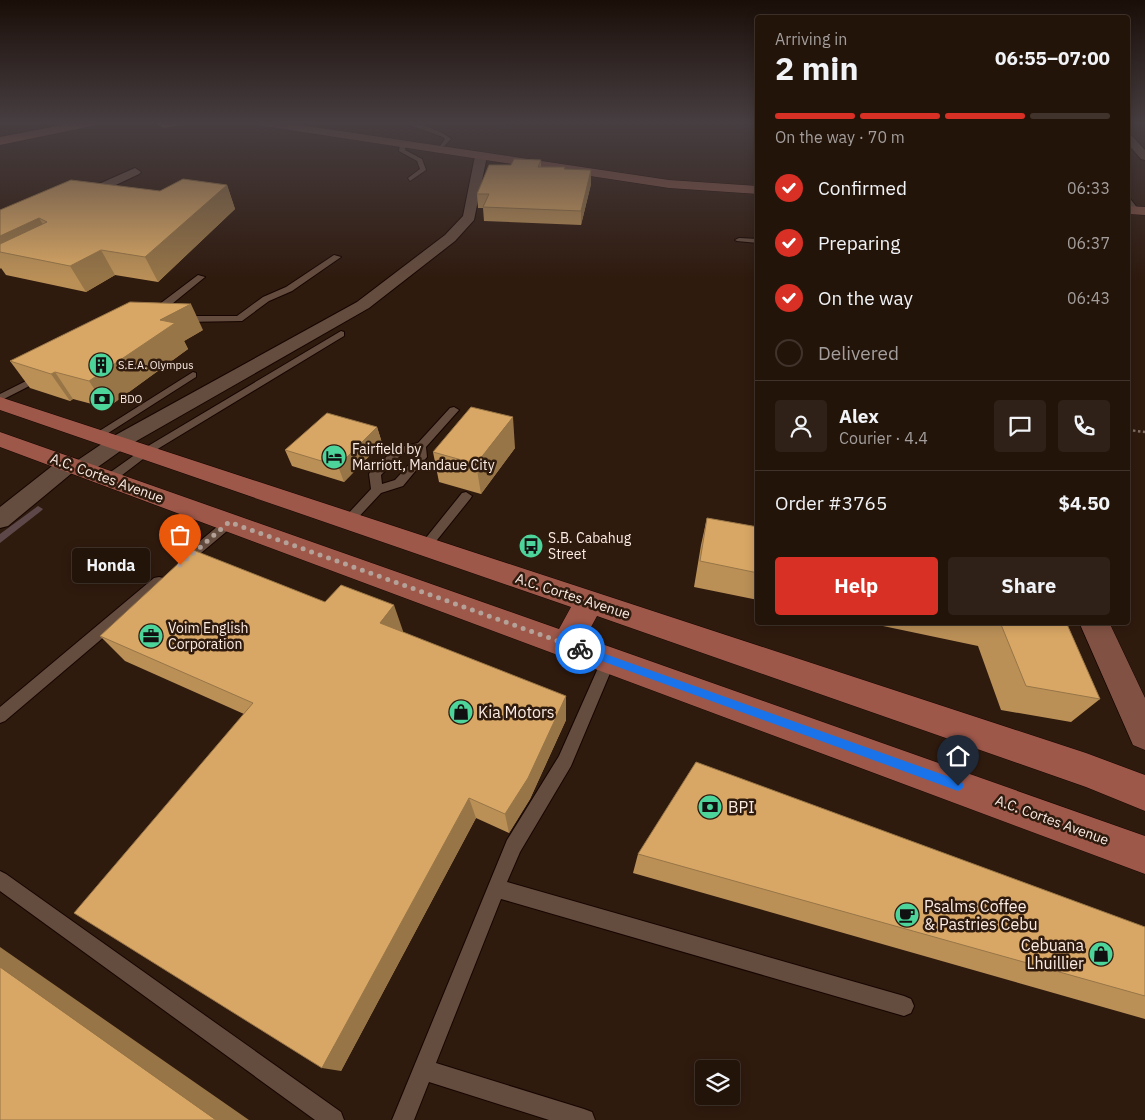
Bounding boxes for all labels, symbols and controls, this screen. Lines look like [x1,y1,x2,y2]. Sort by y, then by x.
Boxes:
text: Arriving in [775,29,847,49]
text: 06:55–07:00 [995,46,1110,70]
text: 2 min [775,47,859,89]
text: On the way · 70 m [775,127,905,147]
icon: check [775,174,803,202]
text: Confirmed [818,176,907,200]
text: 06:33 [1067,178,1110,198]
icon: check [775,229,803,257]
text: Preparing [818,231,900,255]
text: 06:37 [1067,233,1110,253]
icon: check [775,284,803,312]
text: On the way [818,286,913,310]
text: 06:43 [1067,288,1110,308]
text: Delivered [818,341,899,365]
building icon: S.E.A. Olympus [88,352,114,378]
place label: S.E.A. Olympus [118,358,194,372]
bank icon: BDO [89,386,115,412]
place label: BDO [120,392,143,406]
button: person [775,400,827,452]
button: chat [994,400,1046,452]
button: phone [1058,400,1110,452]
text: Alex [839,404,879,428]
text: Courier · 4.4 [839,428,928,448]
place label: Fairfield by Marriott, Mandaue City [352,440,495,474]
hotel icon: Fairfield by Marriott, Mandaue City [321,444,347,470]
street label: A.C. Cortes Avenue [48,449,167,507]
text: Order #3765 [775,491,887,515]
text: $4.50 [1058,491,1110,515]
pin [159,514,201,565]
icon: bag [166,521,194,549]
place label: S.B. Cabahug Street [548,529,632,563]
bus stop icon: S.B. Cabahug Street [518,533,544,559]
callout: Honda [72,548,150,582]
text: Honda [87,555,135,575]
button: Help [775,557,938,615]
button: Share [948,557,1110,615]
street label: A.C. Cortes Avenue [513,569,633,623]
place label: Voim English Corporation [168,619,249,653]
office icon: Voim English Corporation [138,623,164,649]
courier [555,624,605,674]
icon: bike [566,635,594,663]
shop icon: Kia Motors [448,699,474,725]
place label: Kia Motors [478,702,555,722]
pin [937,735,979,786]
icon: home [944,742,972,770]
street label: A.C. Cortes Avenue [993,791,1112,849]
bank icon: BPI [697,794,723,820]
place label: BPI [728,797,755,817]
place label: Psalms Coffee & Pastries Cebu [924,896,1038,934]
cafe icon: Psalms Coffee & Pastries Cebu [894,902,920,928]
place label: Cebuana Lhuillier [1021,935,1084,973]
shop icon: Cebuana Lhuillier [1088,941,1114,967]
map controls [695,1060,740,1105]
button: layers [695,1060,740,1105]

